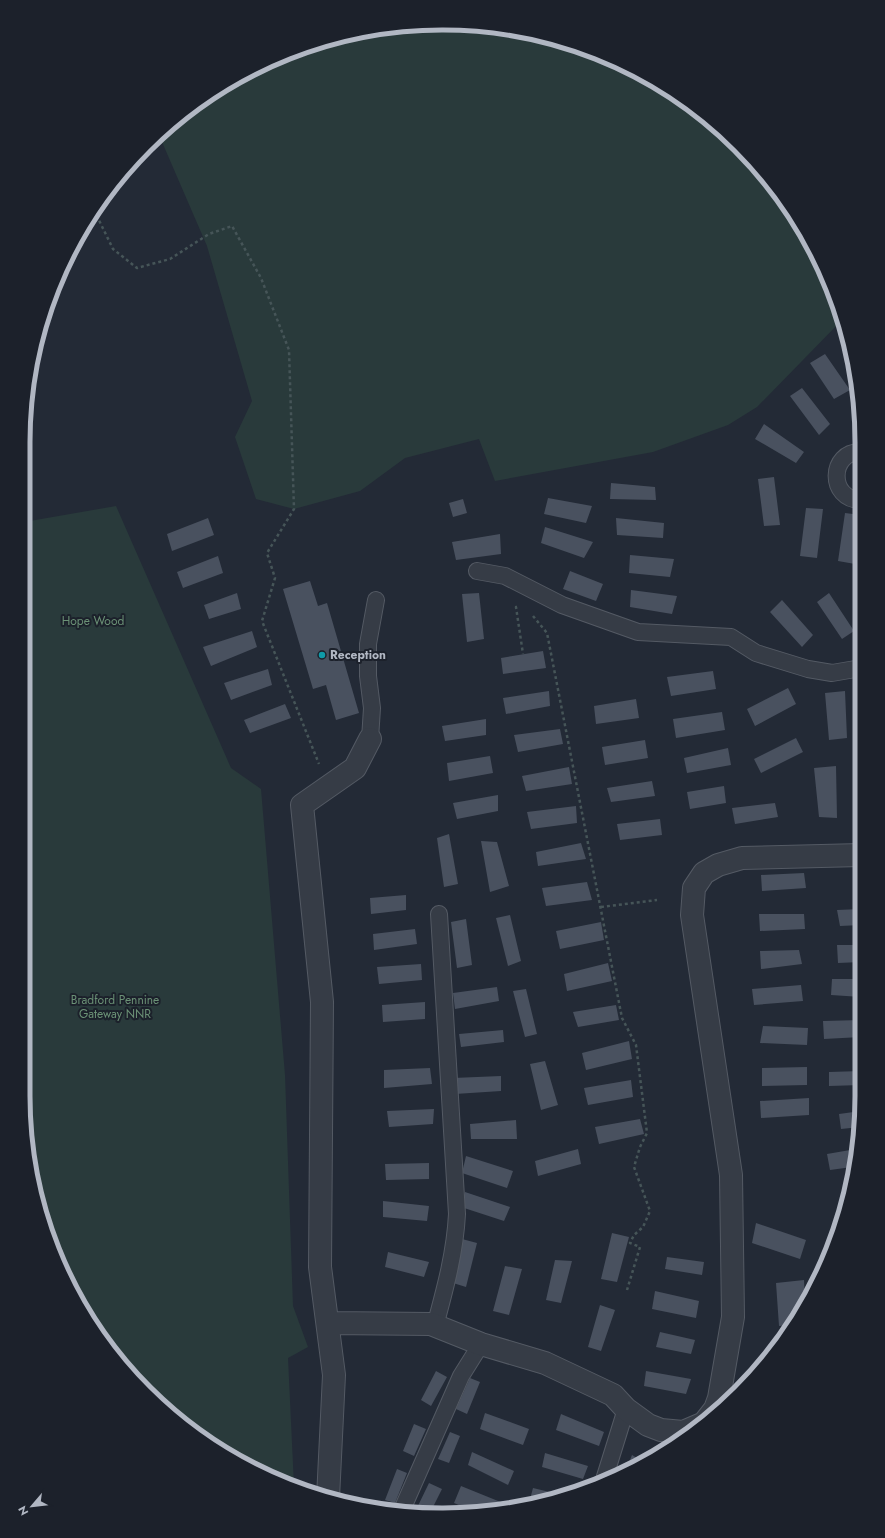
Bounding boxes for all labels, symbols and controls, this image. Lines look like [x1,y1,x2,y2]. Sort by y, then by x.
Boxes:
park label: Hope Wood [62,612,124,630]
place label: Reception [330,646,386,664]
marker: Reception [317,650,327,660]
park label: Bradford Pennine Gateway NNR [71,991,159,1023]
north arrow [12,1486,52,1526]
text: N [14,1503,32,1518]

